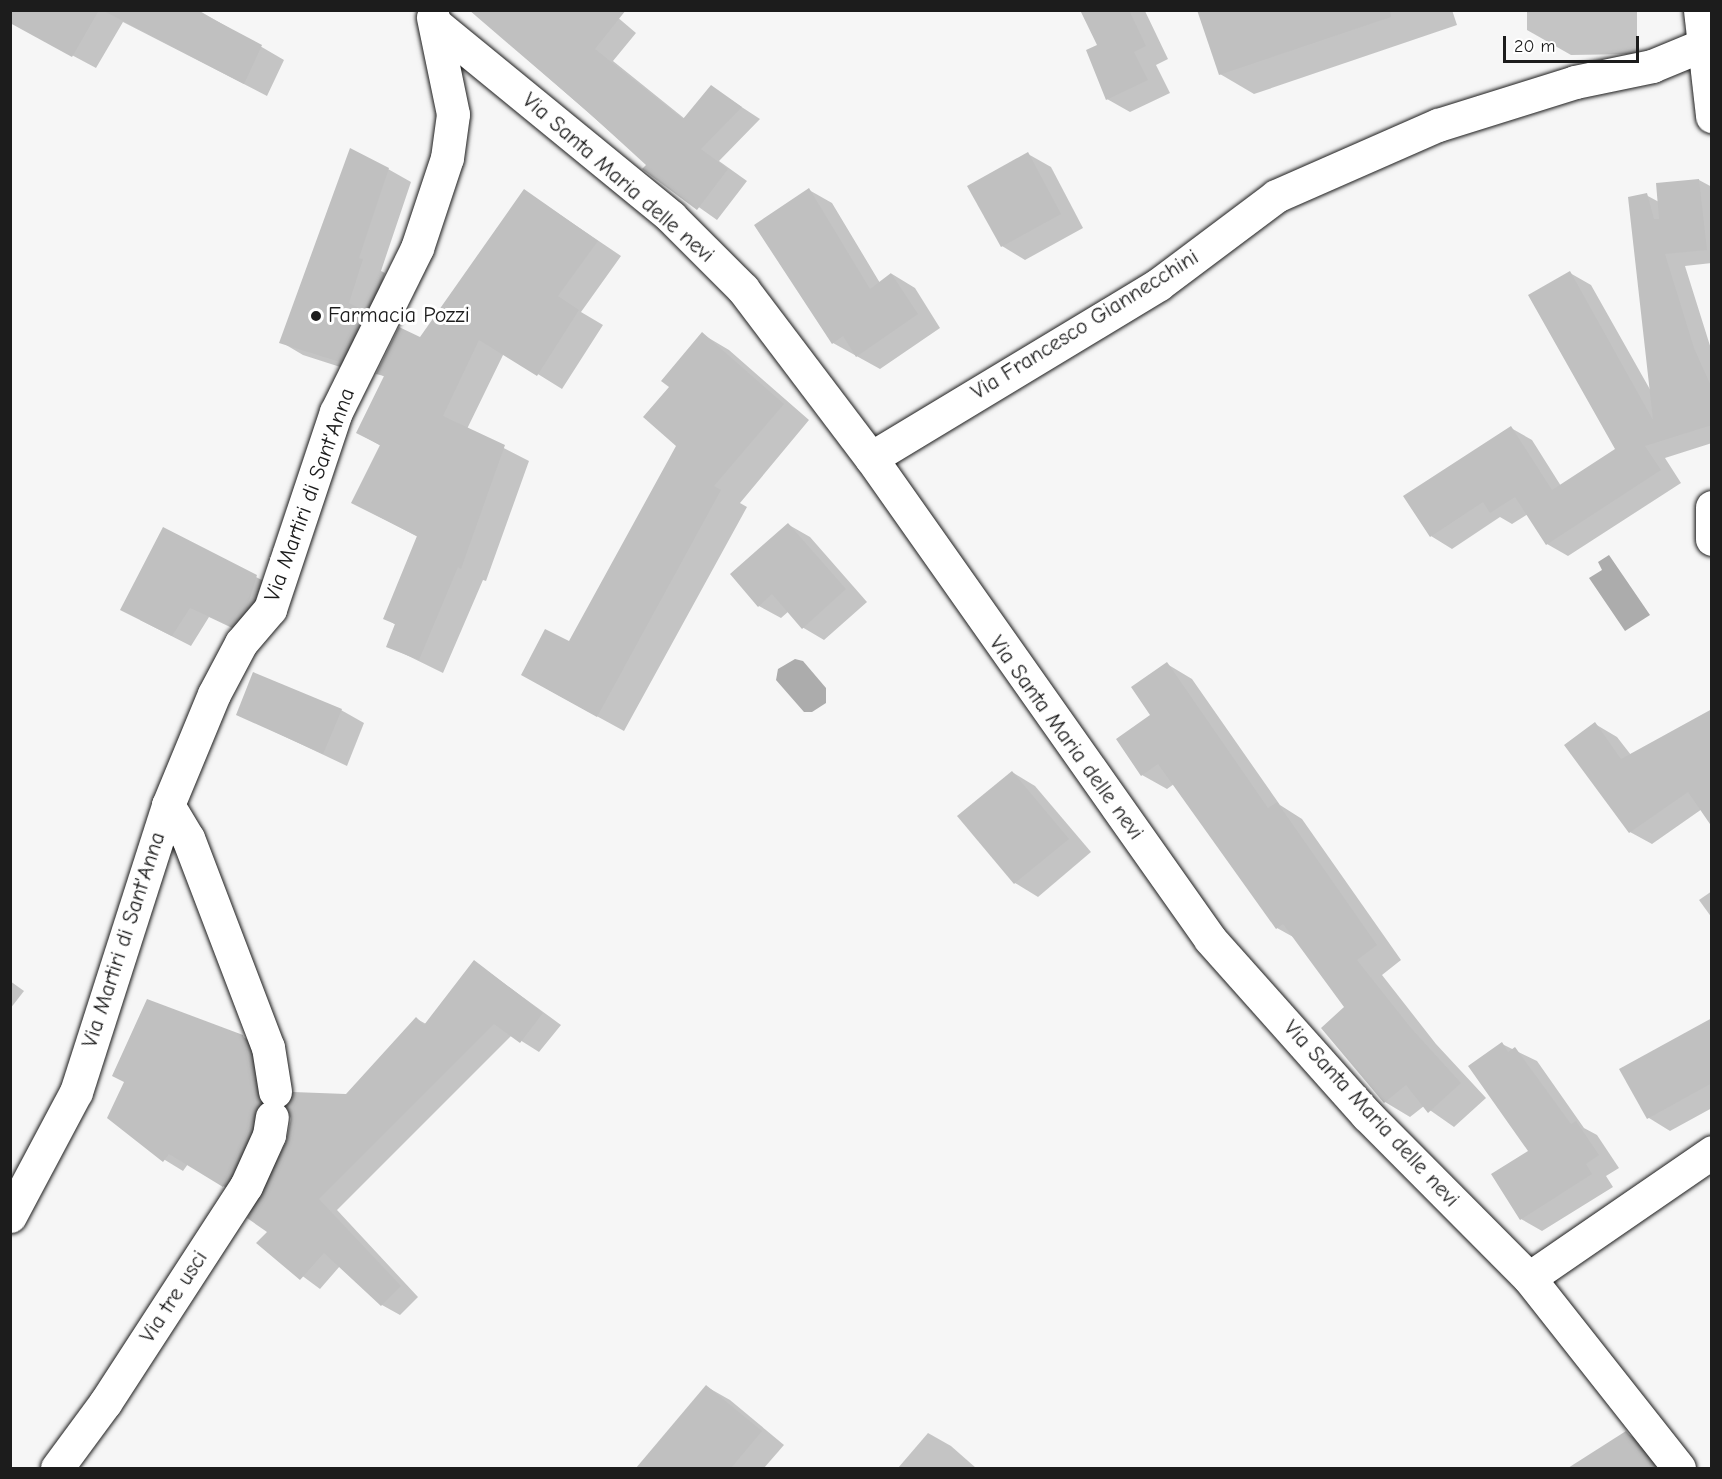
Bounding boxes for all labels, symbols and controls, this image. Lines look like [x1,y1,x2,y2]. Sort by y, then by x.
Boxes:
scale bar [1506,24,1642,62]
text: 20 m [1514,36,1555,57]
street label: Via Santa Maria delle nevi [517,87,719,269]
street label: Via Francesco Giannecchini [967,244,1203,406]
place label: Farmacia Pozzi [328,303,470,329]
marker: Farmacia Pozzi [309,309,323,323]
street label: Via Martiri di Sant'Anna [259,385,361,605]
street label: Via Santa Maria delle nevi [983,631,1149,845]
street label: Via Martiri di Sant'Anna [77,829,171,1051]
street label: Via Santa Maria delle nevi [1278,1015,1464,1213]
street label: Via tre usci [135,1246,213,1348]

